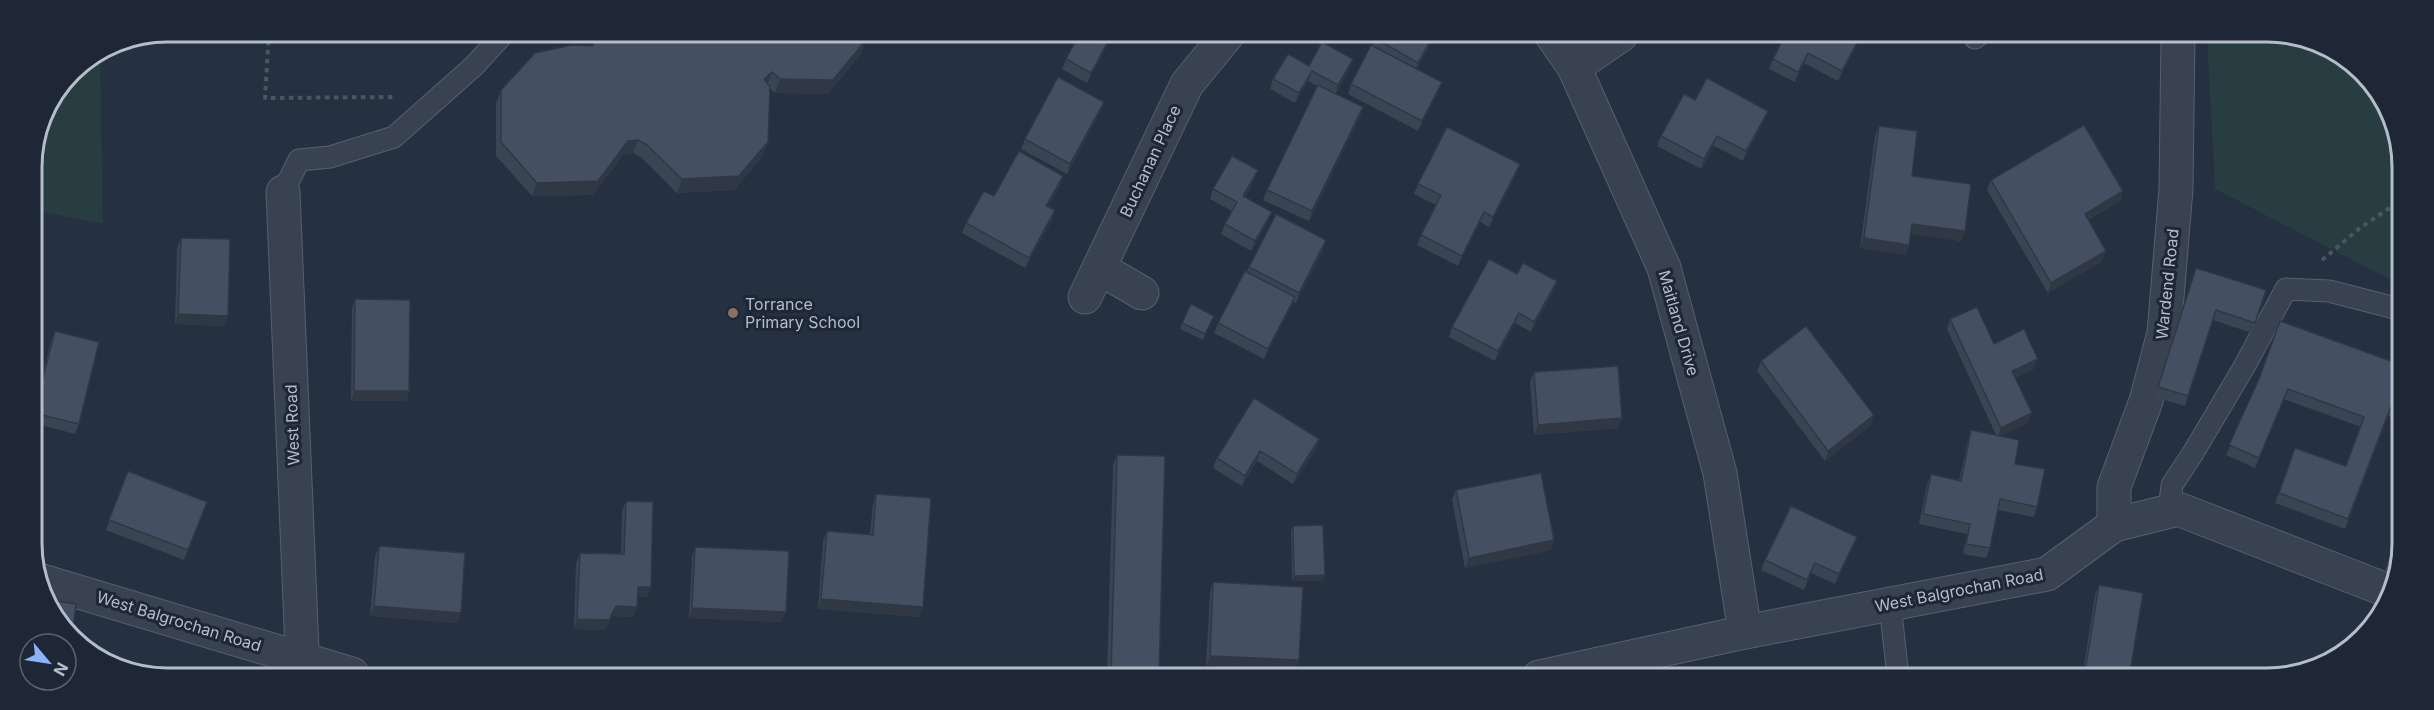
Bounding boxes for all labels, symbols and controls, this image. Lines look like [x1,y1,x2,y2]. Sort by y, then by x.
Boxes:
street label: Buchanan Place [1115,102,1185,220]
street label: Wardend Road [2151,228,2183,340]
street label: Maitland Drive [1654,268,1704,378]
place label: Torrance Primary School [745,294,860,332]
marker: Torrance Primary School [726,306,740,320]
street label: West Road [281,384,303,466]
street label: West Balgrochan Road [1873,564,2045,616]
street label: West Balgrochan Road [94,586,264,656]
north arrow [18,632,78,692]
text: N [49,659,73,679]

